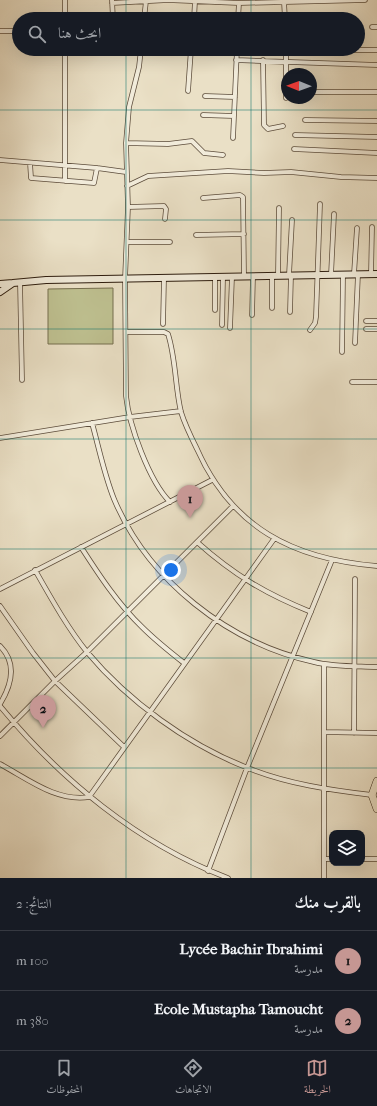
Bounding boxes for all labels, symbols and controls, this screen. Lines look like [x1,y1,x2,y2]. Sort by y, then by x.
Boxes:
search box [12,12,365,56]
icon: search [26,23,48,45]
text: ابحث هنا [58,24,101,42]
north arrow [281,68,317,104]
pin: 1 [177,485,203,518]
your location [161,560,181,580]
pin: 2 [30,695,56,728]
map controls [329,830,365,866]
button: layers [329,830,365,866]
text: بالقرب منك [295,892,361,912]
text: النتائج: 2 [16,896,51,911]
text: Lycée Bachir Ibrahimi [179,940,323,958]
text: 100 m [16,953,49,968]
text: 1 [346,953,350,968]
text: مدرسة [294,961,323,976]
text: Ecole Mustapha Tamoucht [154,1000,323,1018]
text: 380 m [16,1013,49,1028]
text: 2 [345,1013,351,1028]
text: مدرسة [294,1021,323,1036]
tab: المحفوظات [46,1057,82,1100]
tab: الاتجاهات [175,1057,212,1100]
tab: الخريطة [304,1057,331,1100]

